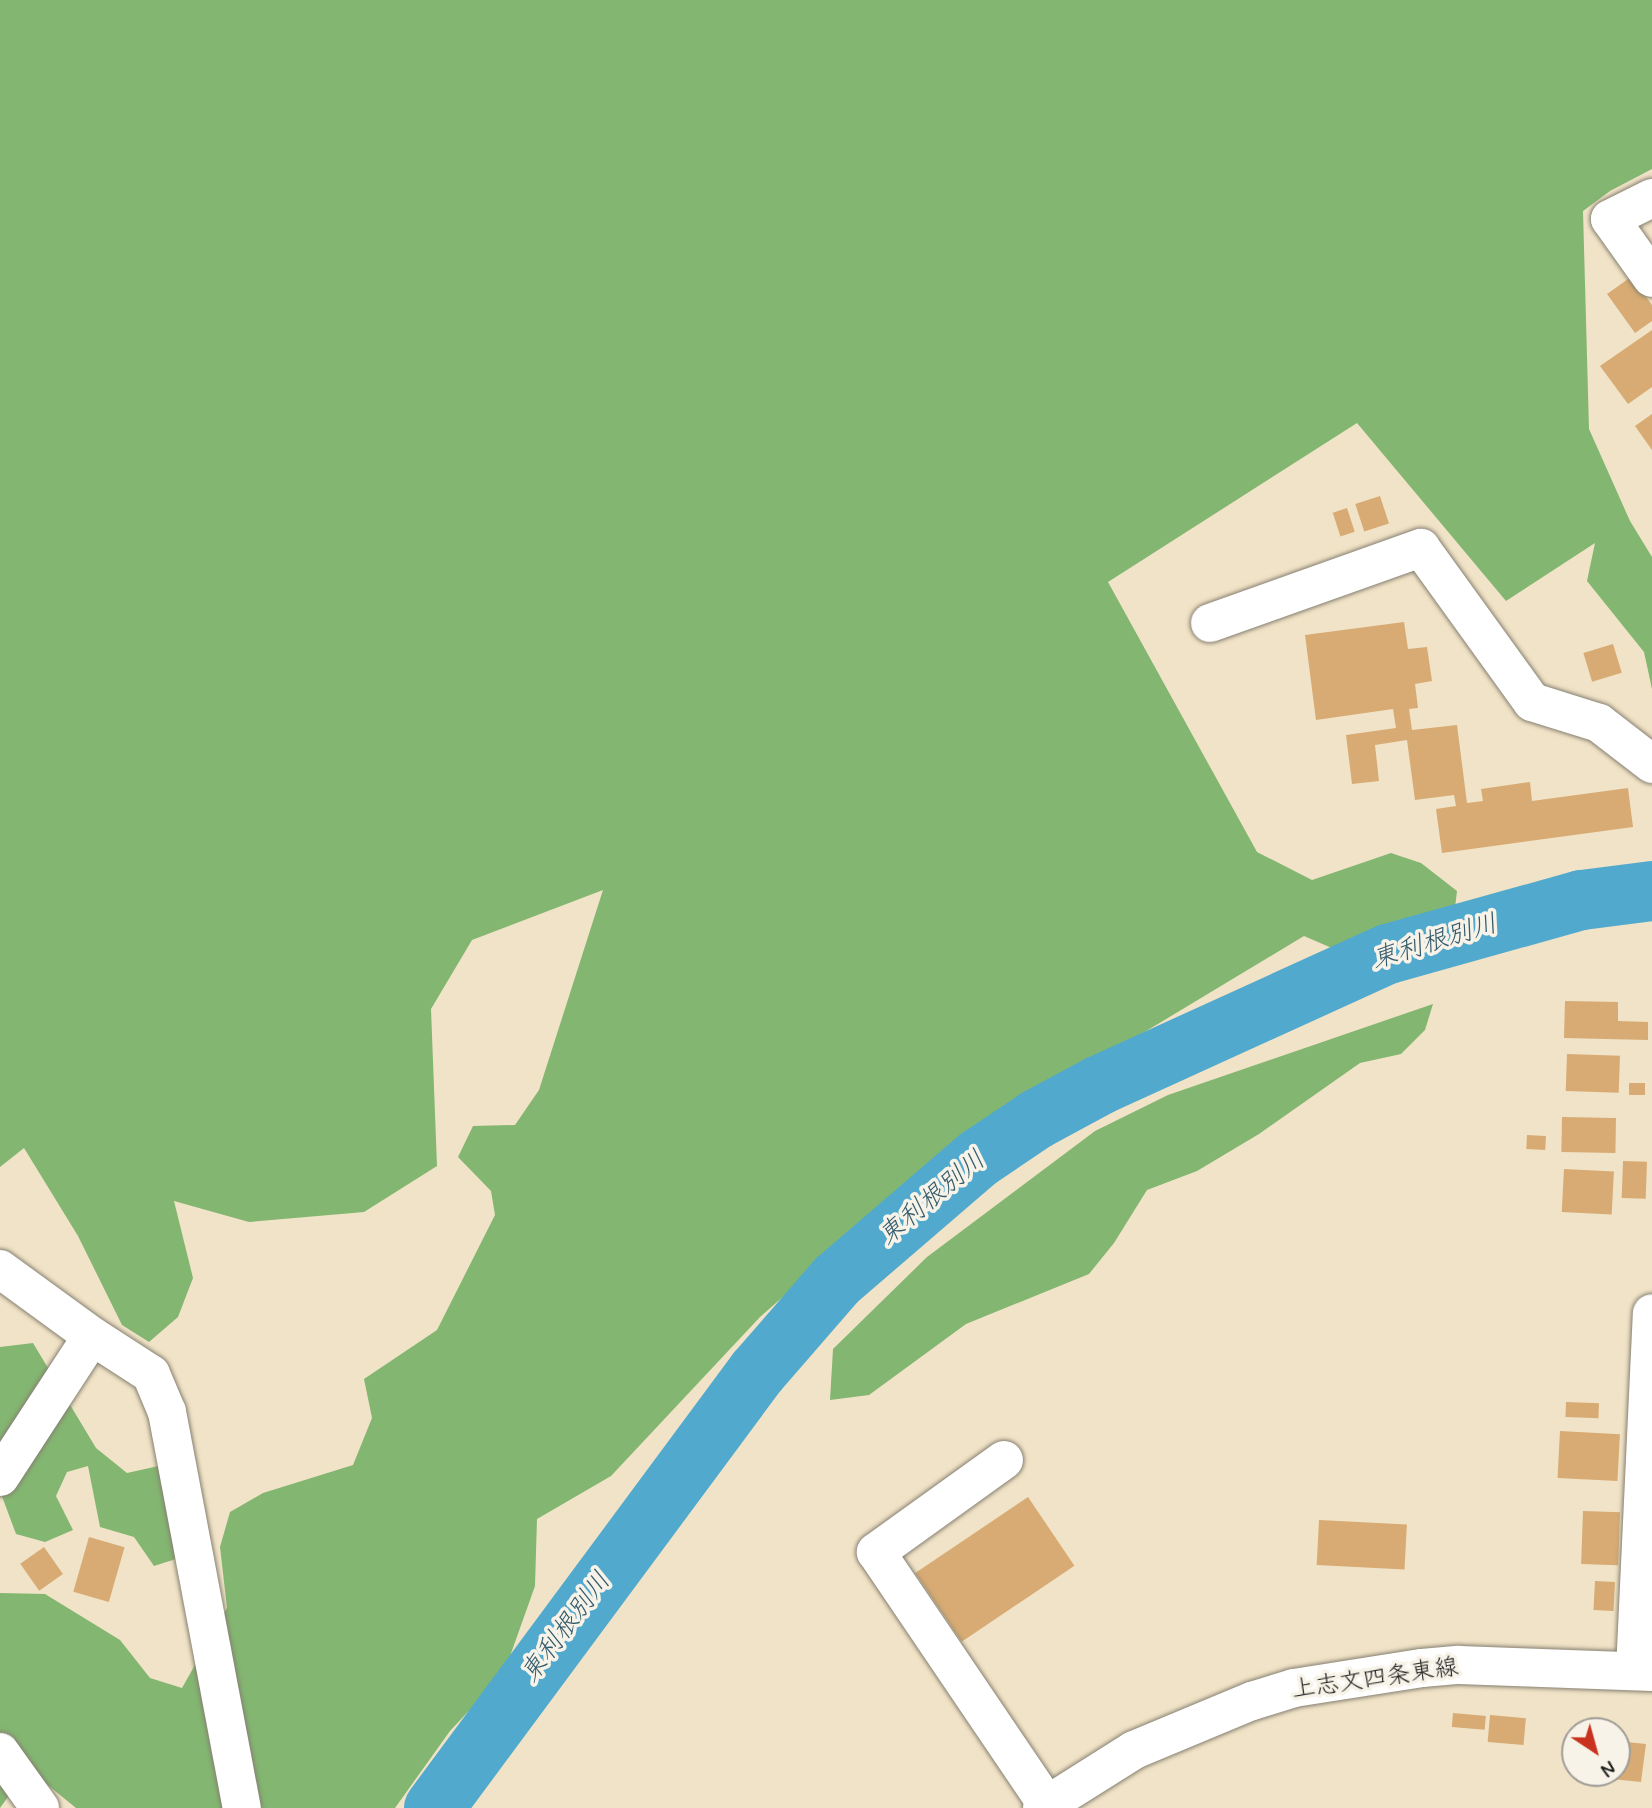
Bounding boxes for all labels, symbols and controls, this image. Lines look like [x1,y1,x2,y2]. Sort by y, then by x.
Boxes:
water label: 東利根別川 [1368,909,1502,977]
water label: 東利根別川 [873,1145,993,1253]
water label: 東利根別川 [515,1567,619,1689]
street label: 上志文四条東線 [1290,1653,1460,1705]
north arrow [1561,1717,1631,1787]
text: N [1595,1754,1620,1782]

